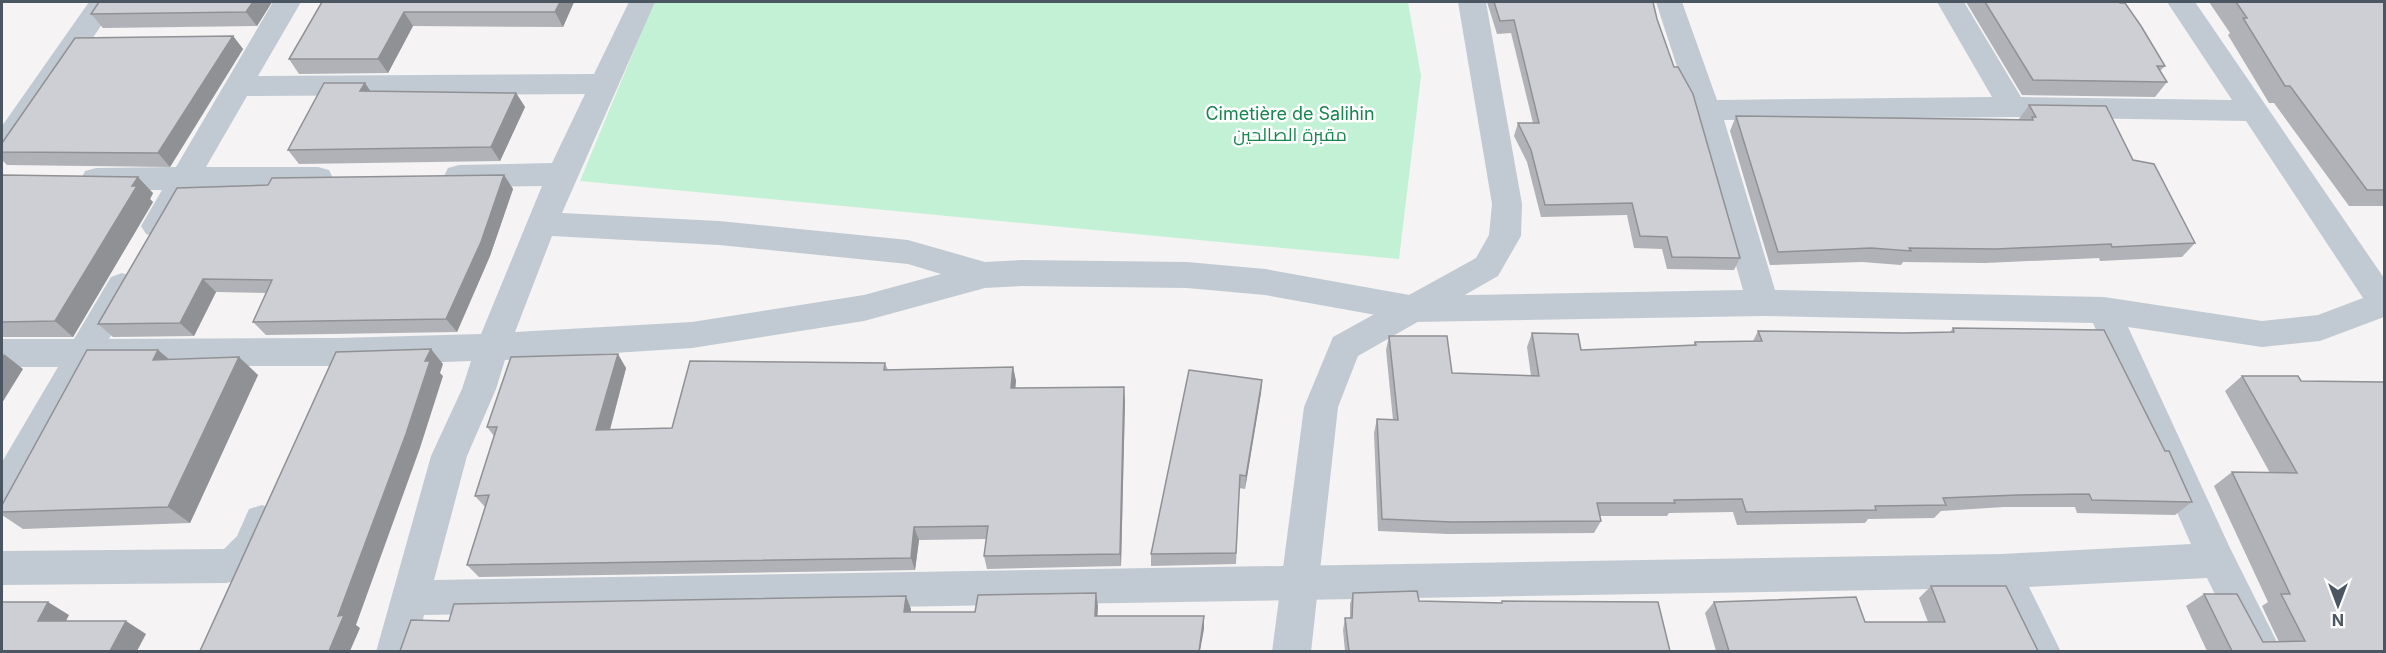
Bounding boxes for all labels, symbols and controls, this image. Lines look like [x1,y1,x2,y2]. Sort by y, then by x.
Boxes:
park label: Cimetière de Salihin مقبرة الصالحين [1205,103,1375,146]
north arrow [2308,575,2368,635]
text: N [2332,610,2344,630]

